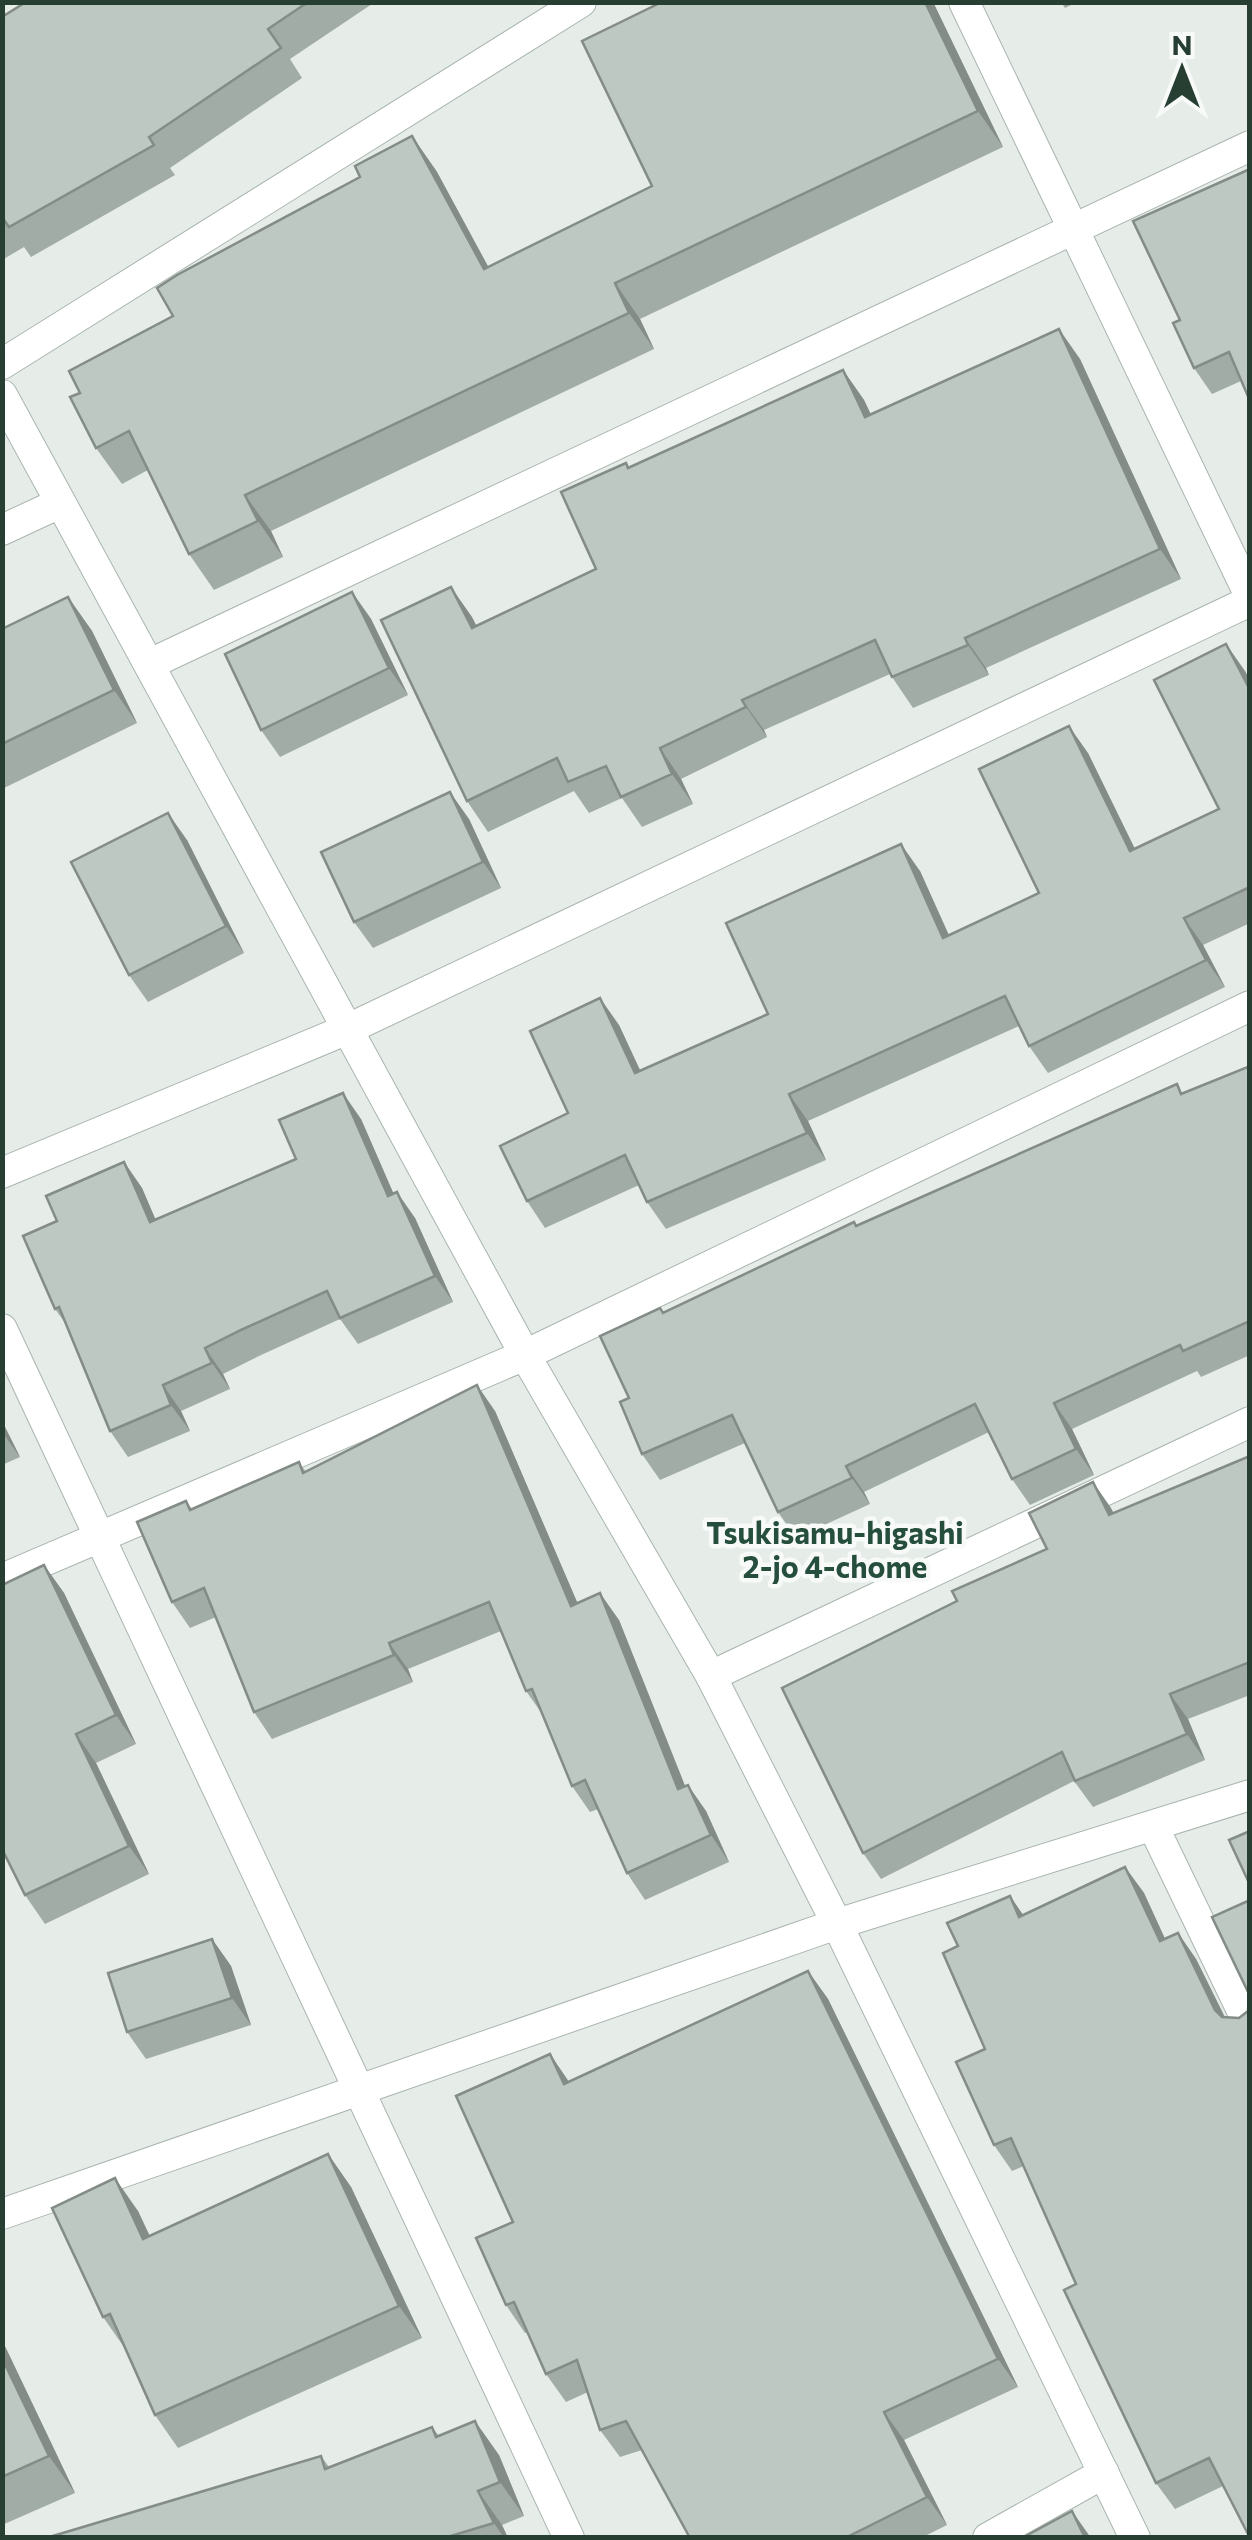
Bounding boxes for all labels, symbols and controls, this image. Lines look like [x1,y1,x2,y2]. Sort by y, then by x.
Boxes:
north arrow [1132,20,1232,120]
text: N [1172,27,1193,61]
district label: Tsukisamu-higashi 2-jo 4-chome [706,1513,964,1584]

